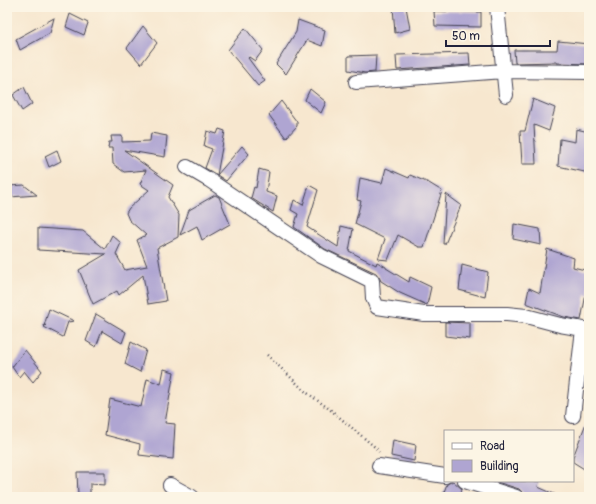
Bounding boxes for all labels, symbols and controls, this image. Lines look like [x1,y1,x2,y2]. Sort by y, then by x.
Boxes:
scale bar [446,22,550,48]
text: 50 m [452,29,480,44]
legend [444,430,574,482]
text: Road [480,439,505,454]
text: Building [480,459,519,474]

